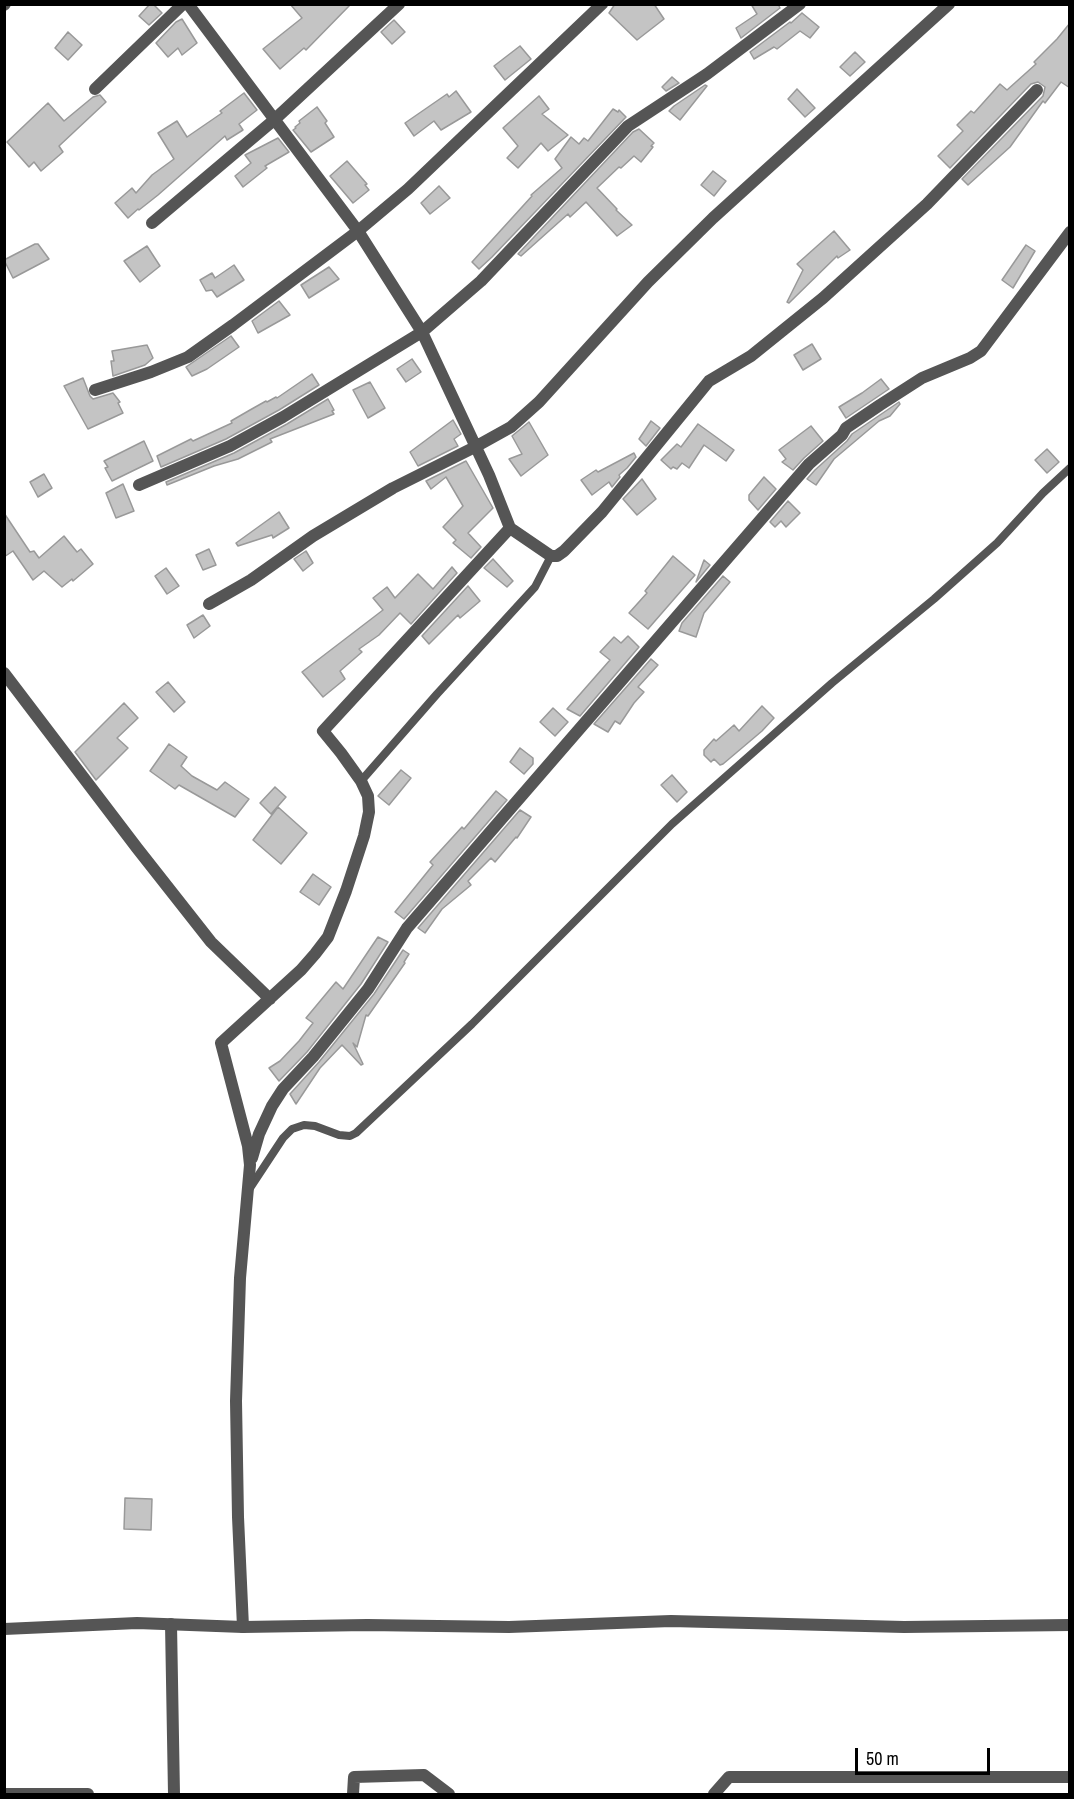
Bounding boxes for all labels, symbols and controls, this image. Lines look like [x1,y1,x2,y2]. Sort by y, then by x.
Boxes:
scale bar [858,1736,993,1774]
text: 50 m [866,1746,899,1771]

